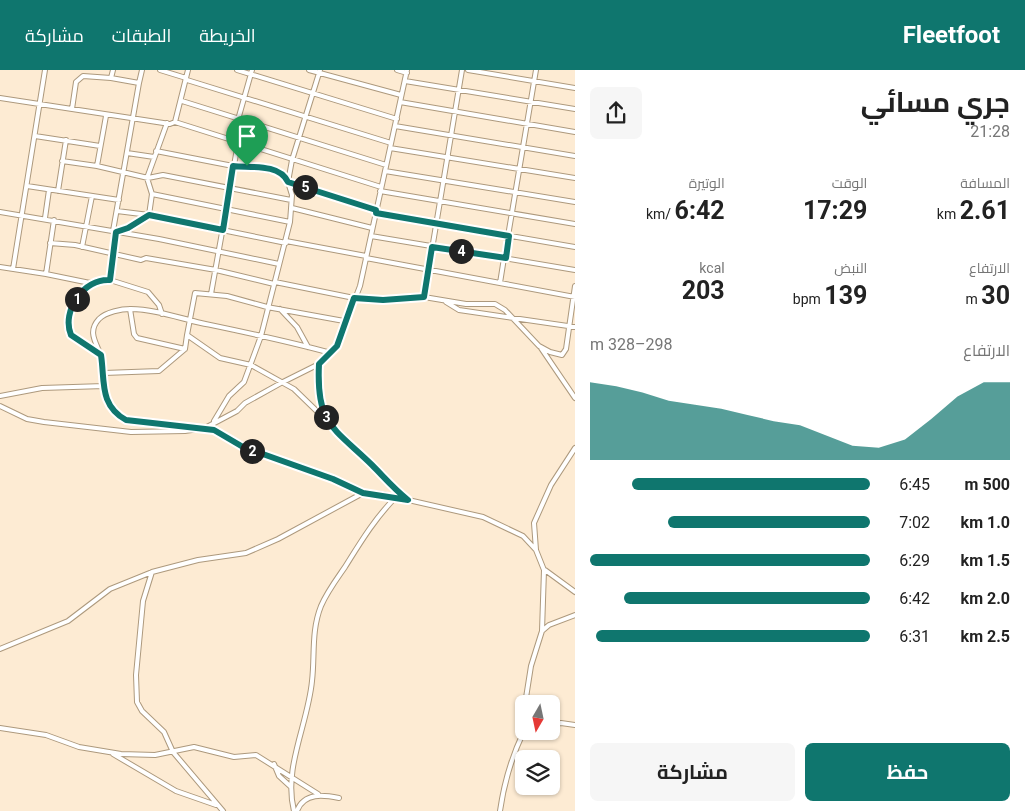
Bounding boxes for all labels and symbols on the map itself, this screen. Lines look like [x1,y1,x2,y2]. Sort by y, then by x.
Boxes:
pin [226,115,268,166]
pin: 5 [292,174,318,200]
pin: 4 [448,238,474,264]
pin: 1 [64,286,90,312]
pin: 3 [314,404,338,430]
pin: 2 [240,438,264,464]
north arrow [515,695,560,740]

